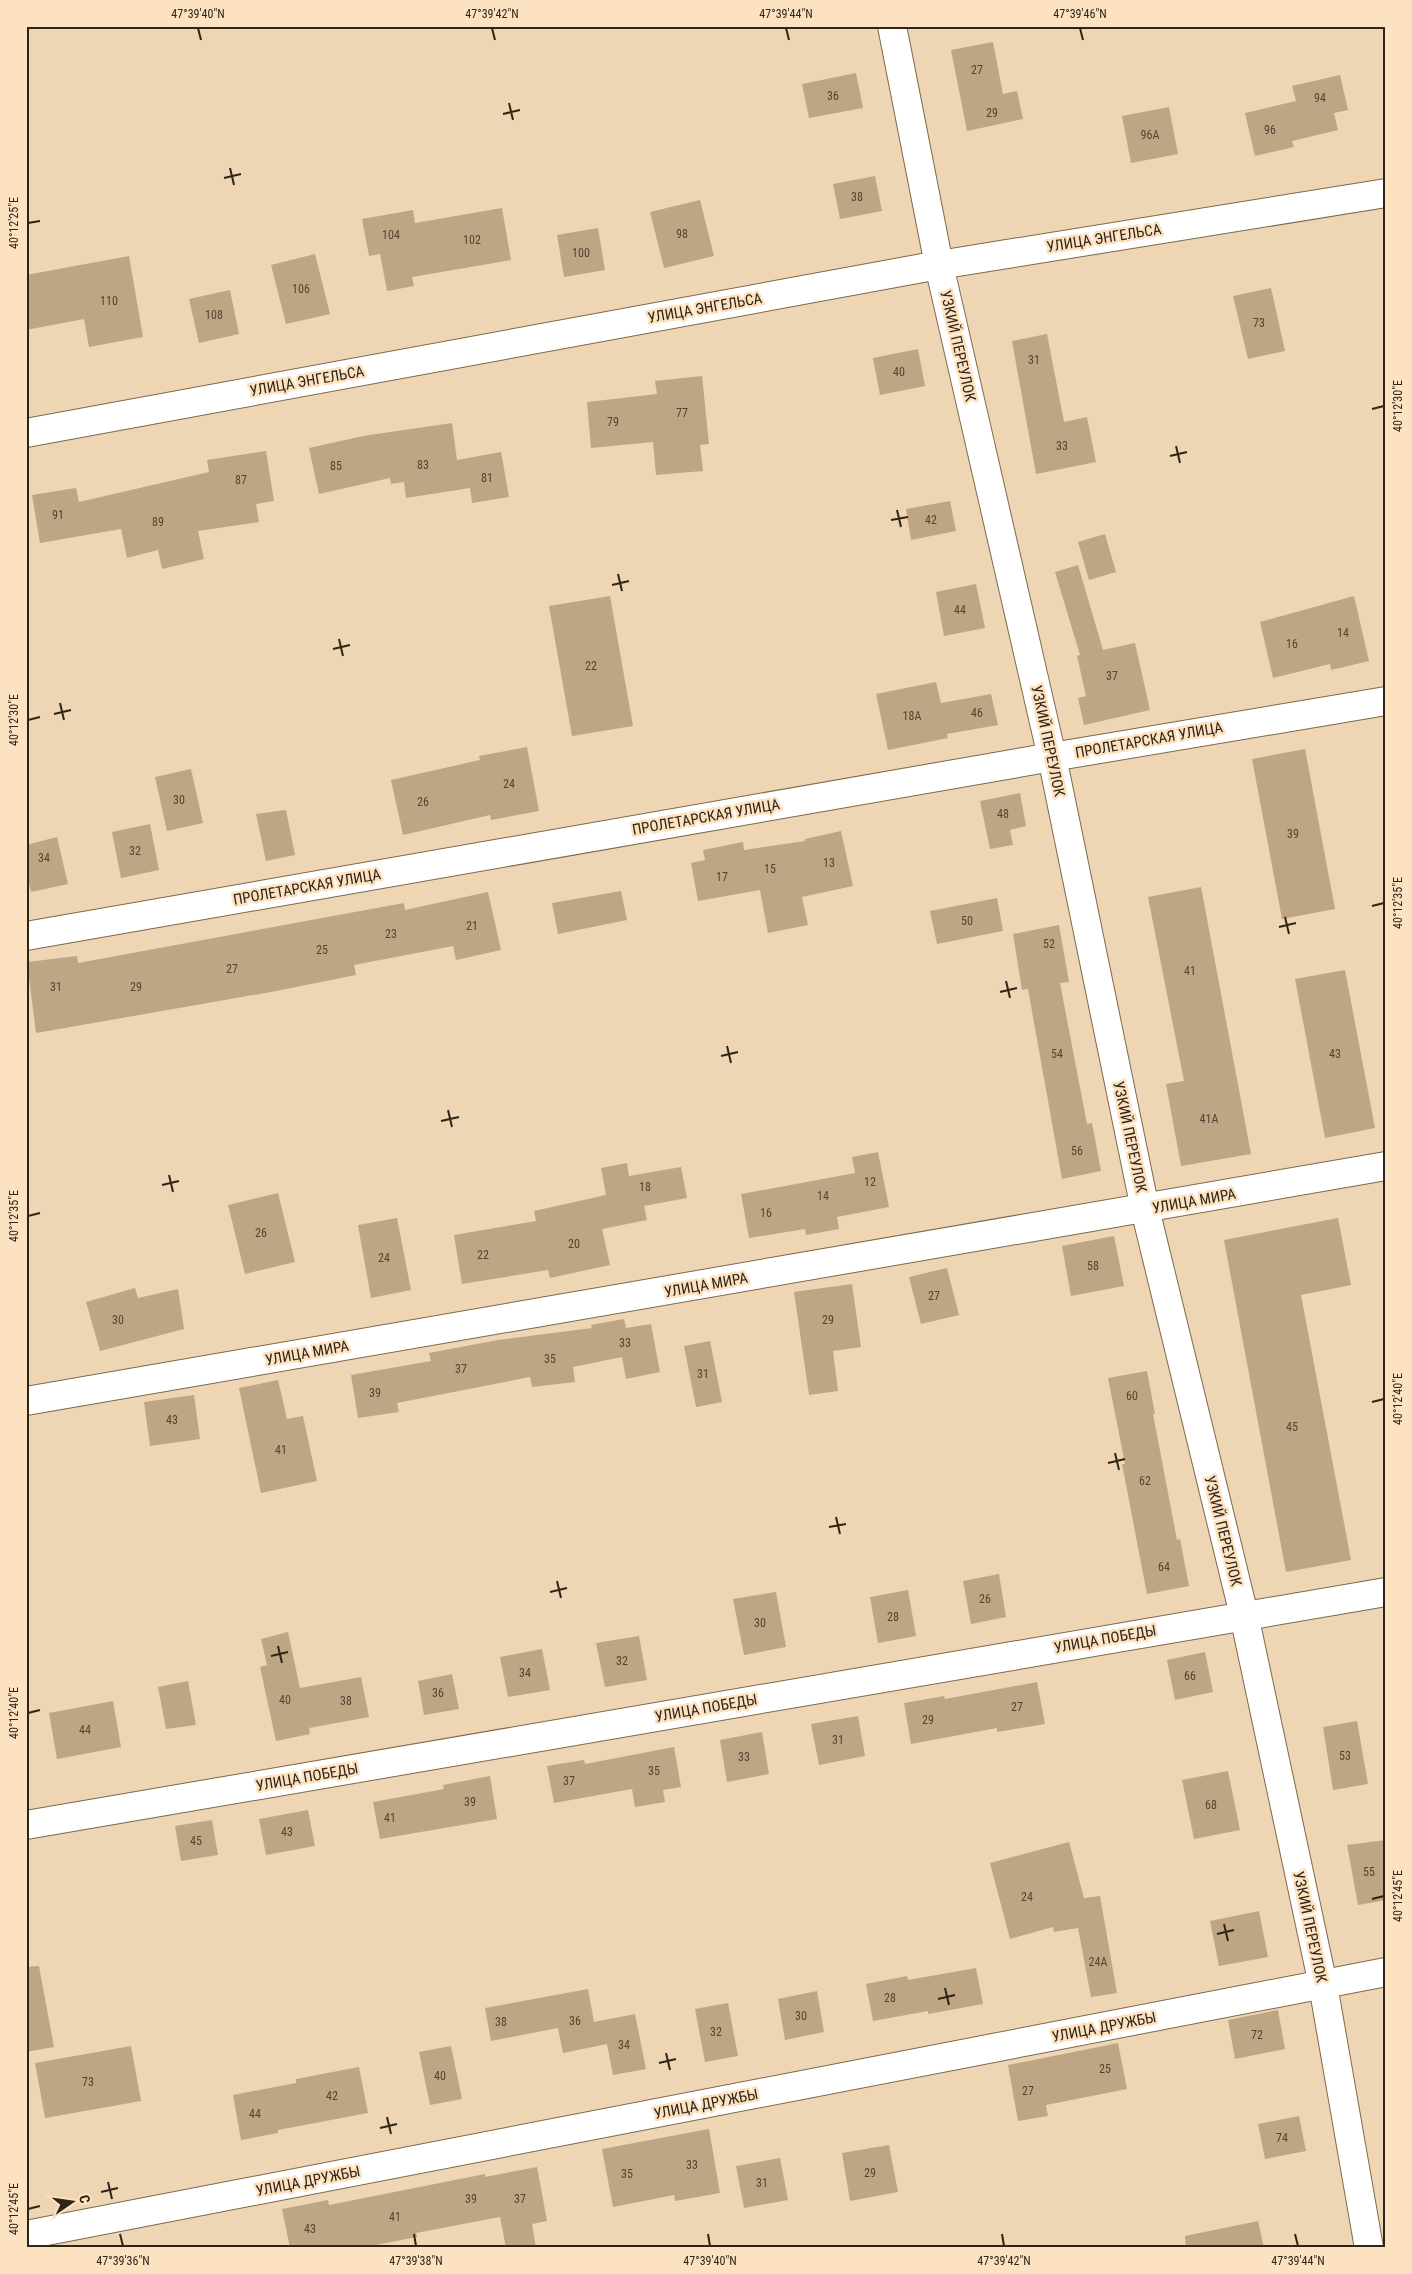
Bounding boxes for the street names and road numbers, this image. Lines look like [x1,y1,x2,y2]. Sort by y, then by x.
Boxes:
street label: УЛИЦА ЭНГЕЛЬСА [1045,220,1163,256]
street label: УЛИЦА ЭНГЕЛЬСА [646,289,764,327]
street label: УЗКИЙ ПЕРЕУЛОК [936,289,980,404]
street label: УЛИЦА ЭНГЕЛЬСА [248,362,366,400]
street label: УЗКИЙ ПЕРЕУЛОК [1027,684,1069,799]
street label: ПРОЛЕТАРСКАЯ УЛИЦА [1074,718,1225,762]
street label: ПРОЛЕТАРСКАЯ УЛИЦА [631,795,782,839]
street label: ПРОЛЕТАРСКАЯ УЛИЦА [232,865,383,909]
street label: УЗКИЙ ПЕРЕУЛОК [1109,1080,1151,1195]
street label: УЛИЦА МИРА [1151,1185,1238,1217]
street label: УЛИЦА МИРА [663,1269,750,1301]
street label: УЛИЦА МИРА [264,1337,351,1369]
street label: УЗКИЙ ПЕРЕУЛОК [1201,1474,1246,1589]
street label: УЛИЦА ПОБЕДЫ [1052,1621,1158,1657]
street label: УЛИЦА ПОБЕДЫ [653,1690,759,1726]
street label: УЛИЦА ПОБЕДЫ [254,1759,360,1795]
street label: УЗКИЙ ПЕРЕУЛОК [1289,1870,1331,1985]
street label: УЛИЦА ДРУЖБЫ [1050,2008,1158,2046]
street label: УЛИЦА ДРУЖБЫ [652,2085,760,2123]
street label: УЛИЦА ДРУЖБЫ [254,2162,362,2200]

